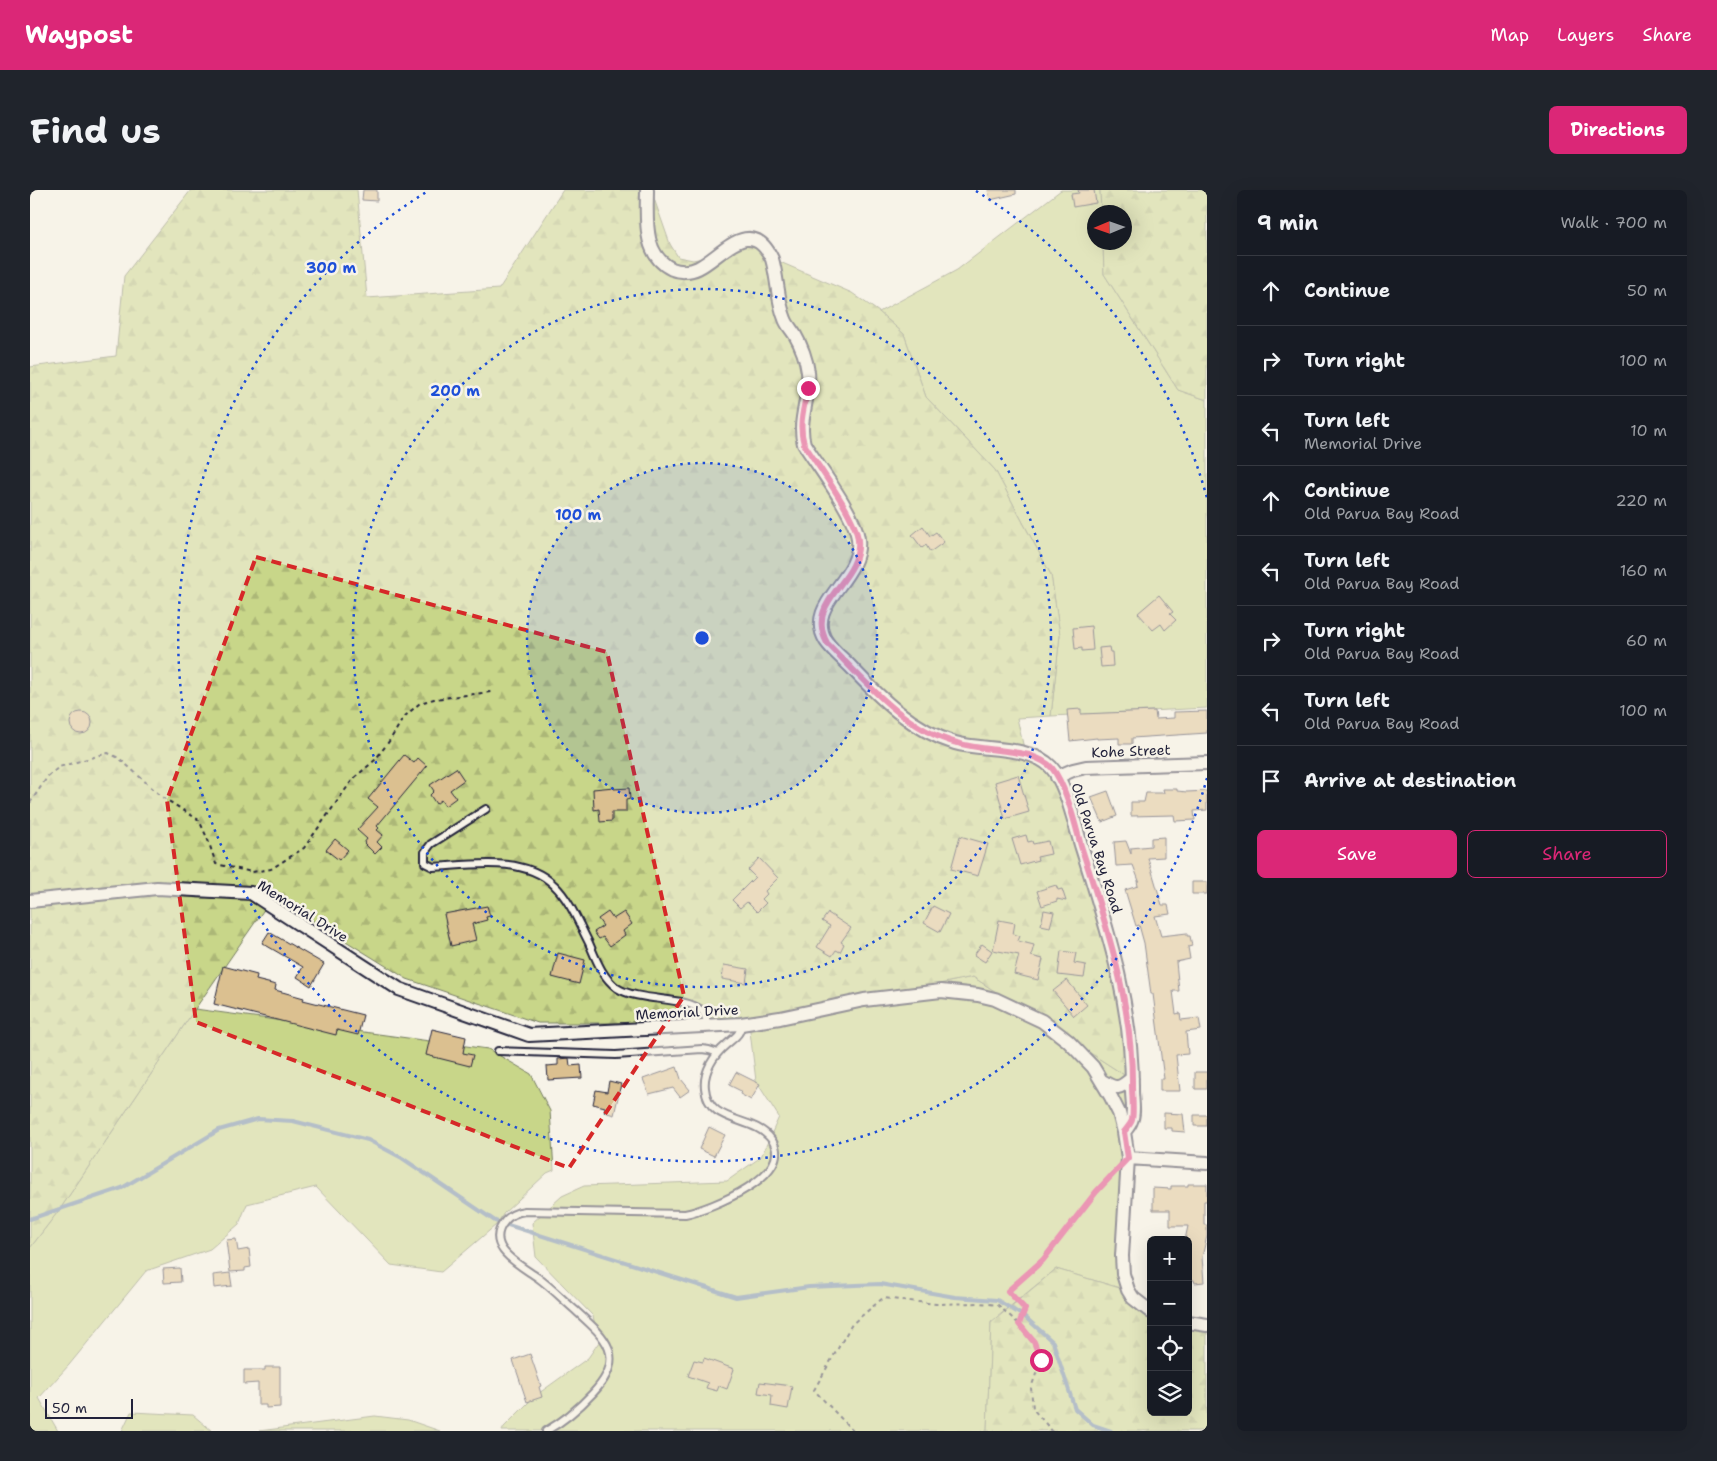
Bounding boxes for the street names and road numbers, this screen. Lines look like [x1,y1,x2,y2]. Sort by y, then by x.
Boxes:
street label: Kohe Street [1091,741,1171,761]
street label: Old Parua Bay Road [1067,781,1127,916]
street label: Memorial Drive [254,876,352,946]
street label: Memorial Drive [635,1000,739,1024]

